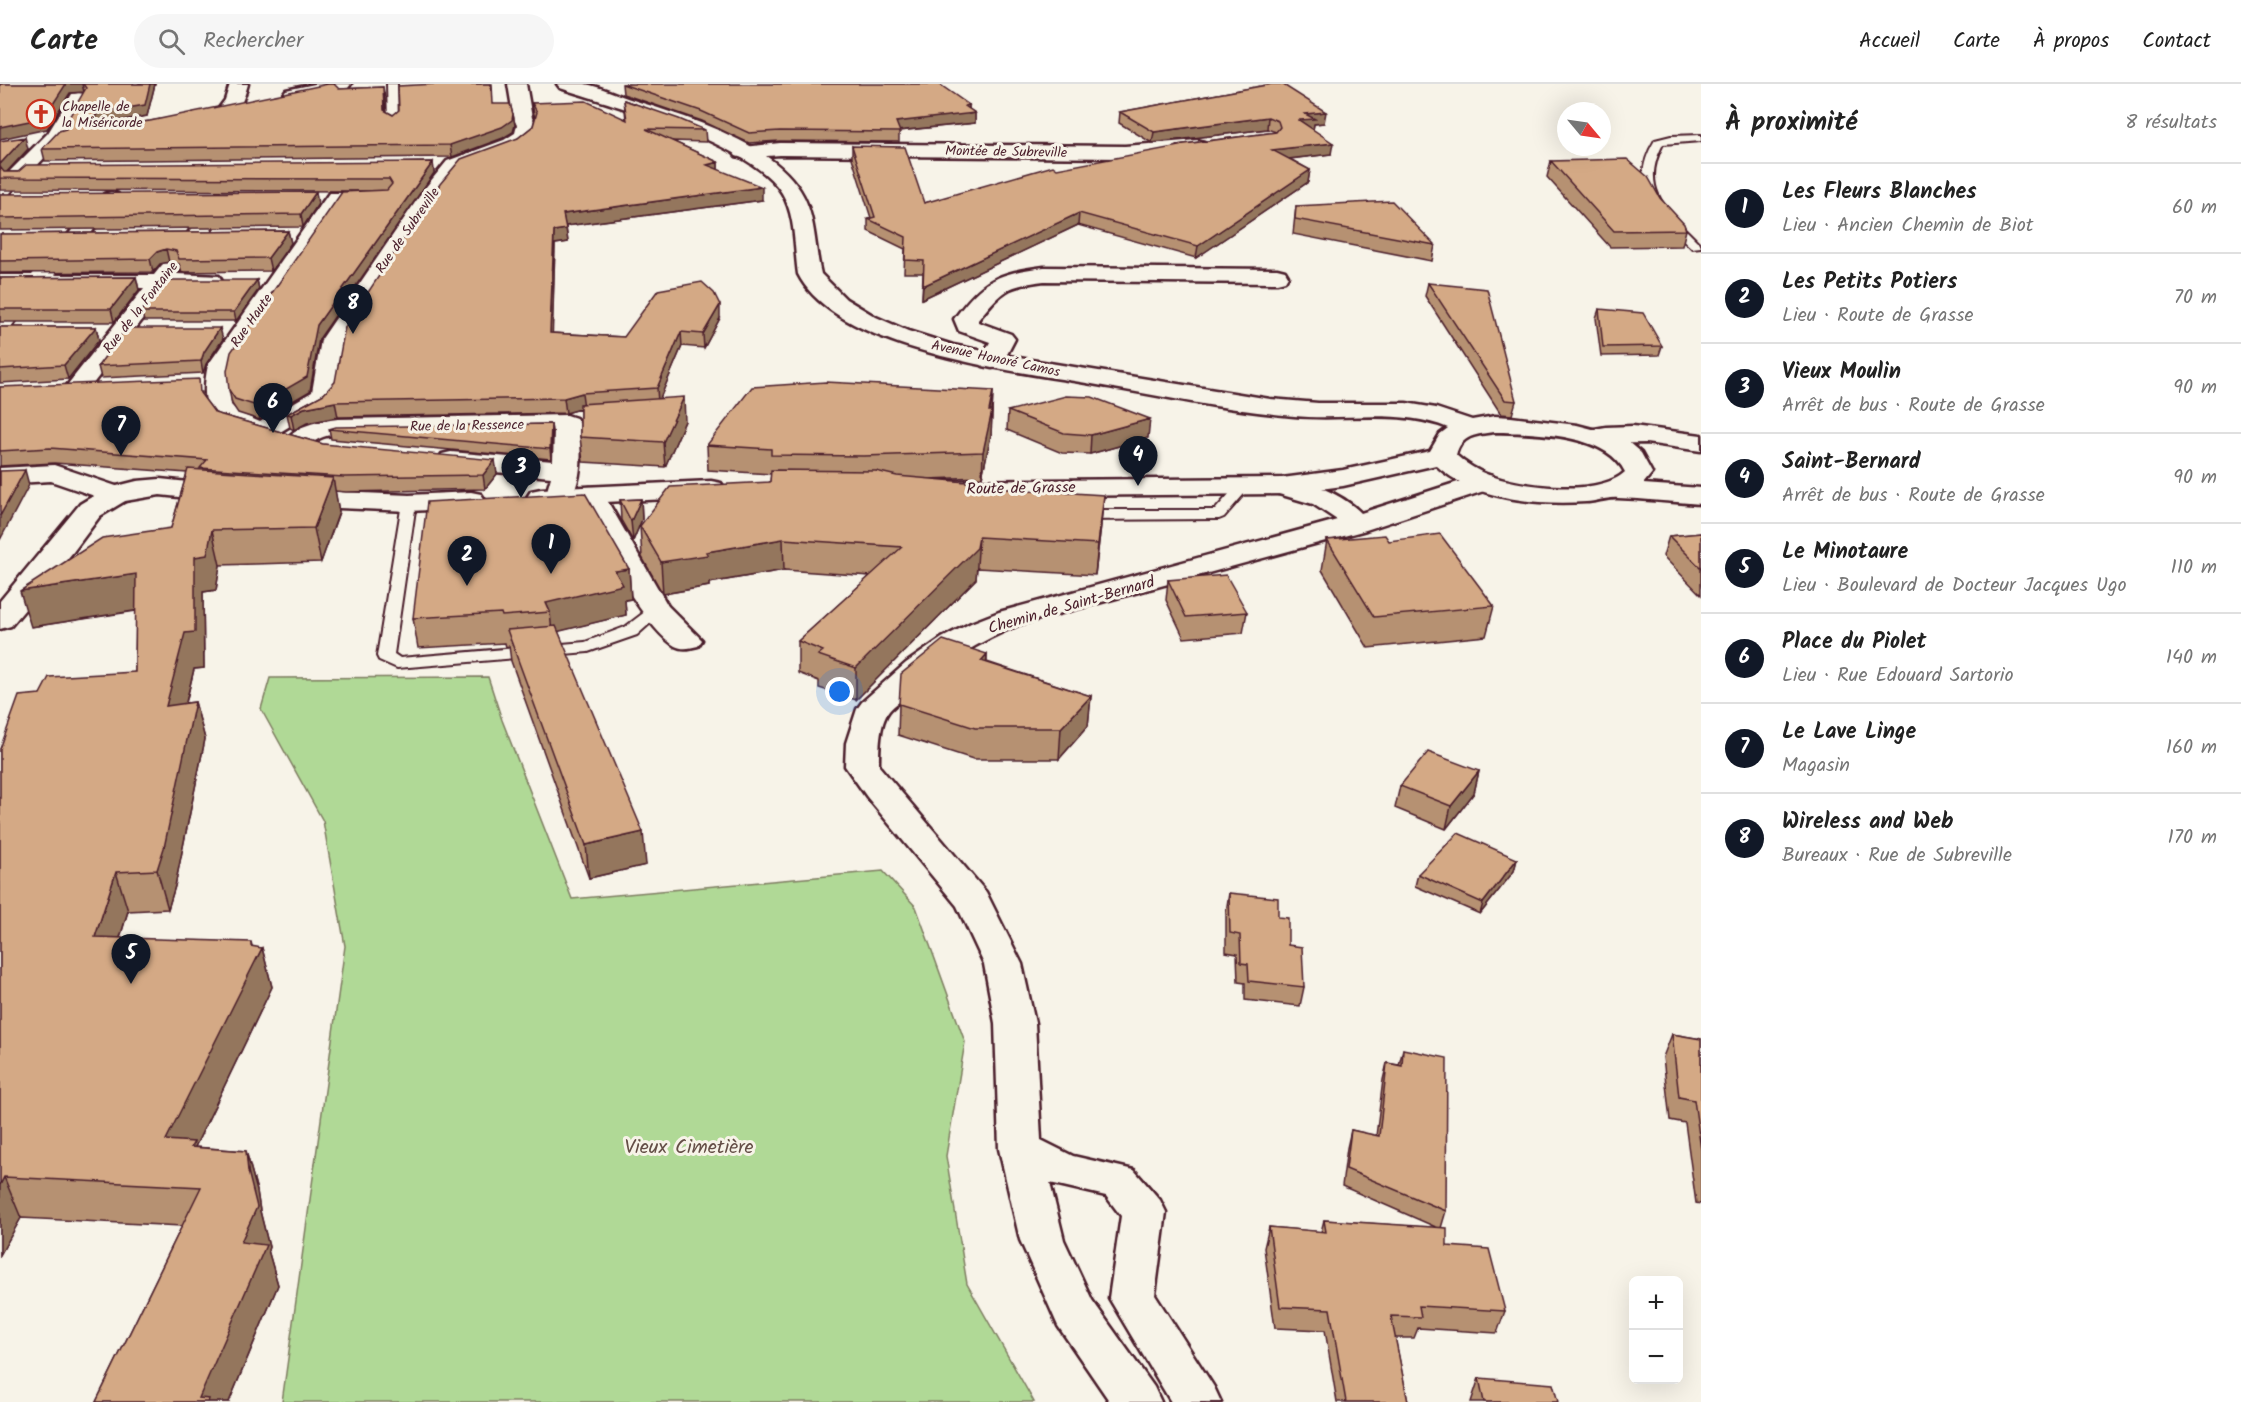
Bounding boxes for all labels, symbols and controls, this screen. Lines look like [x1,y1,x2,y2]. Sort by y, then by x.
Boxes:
search box [134,14,554,68]
text: Carte [30,19,98,64]
text: Rechercher [203,24,303,59]
icon: search [155,25,188,58]
text: Accueil [1859,25,1920,58]
text: Carte [1953,25,2000,58]
text: À propos [2033,25,2109,58]
text: Contact [2142,25,2211,58]
place label: Chapelle de la Miséricorde [62,96,143,134]
church icon: Chapelle de la Miséricorde [25,98,57,130]
north arrow [1557,102,1611,156]
text: À proximité [1725,102,1857,144]
text: 8 résultats [2125,107,2217,139]
street label: Montée de Subreville [945,140,1068,164]
text: Les Fleurs Blanches [1782,175,1977,210]
street label: Rue de Subreville [370,182,446,278]
text: 1 [1741,192,1748,224]
text: 60 m [2172,192,2217,224]
text: Lieu · Ancien Chemin de Biot [1782,210,2034,242]
street label: Rue de la Fontaine [98,256,184,358]
text: Les Petits Potiers [1782,265,1957,300]
text: 2 [1739,282,1750,314]
text: 70 m [2174,282,2217,314]
pin: 8 [334,284,372,334]
street label: Rue Haute [225,289,279,352]
text: Lieu · Route de Grasse [1782,300,1973,332]
street label: Avenue Honoré Camos [929,335,1062,383]
text: Vieux Moulin [1782,355,1901,390]
text: 3 [1739,372,1750,404]
text: 90 m [2173,372,2217,404]
pin: 6 [254,384,292,433]
text: Arrêt de bus · Route de Grasse [1782,390,2045,422]
pin: 7 [102,406,140,456]
street label: Rue de la Ressence [410,414,525,438]
pin: 4 [1118,436,1158,486]
text: Saint-Bernard [1782,445,1921,480]
pin: 3 [502,448,540,498]
text: 4 [1739,462,1750,494]
text: 90 m [2173,462,2217,494]
street label: Route de Grasse [966,475,1076,502]
text: Arrêt de bus · Route de Grasse [1782,480,2045,512]
pin: 1 [532,524,570,574]
text: Le Minotaure [1782,535,1908,570]
pin: 2 [448,536,486,586]
text: 5 [1739,552,1750,584]
text: 110 m [2171,552,2217,584]
street label: Chemin de Saint-Bernard [985,569,1159,641]
text: Lieu · Boulevard de Docteur Jacques Ugo [1782,570,2127,602]
text: Place du Piolet [1782,625,1926,660]
text: 6 [1739,642,1750,674]
text: 140 m [2166,642,2217,674]
text: Lieu · Rue Edouard Sartorio [1782,660,2014,692]
your location [825,677,854,706]
text: Le Lave Linge [1782,715,1916,750]
text: 7 [1740,732,1749,764]
text: 160 m [2166,732,2217,764]
text: Magasin [1782,750,1850,782]
text: Wireless and Web [1782,805,1954,840]
text: 8 [1739,822,1750,854]
text: 170 m [2168,822,2217,854]
text: Bureaux · Rue de Subreville [1782,840,2012,872]
pin: 5 [112,934,150,984]
park label: Vieux Cimetière [624,1132,754,1164]
map controls [1629,1276,1683,1384]
button: + [1629,1276,1683,1330]
button: − [1629,1330,1683,1384]

